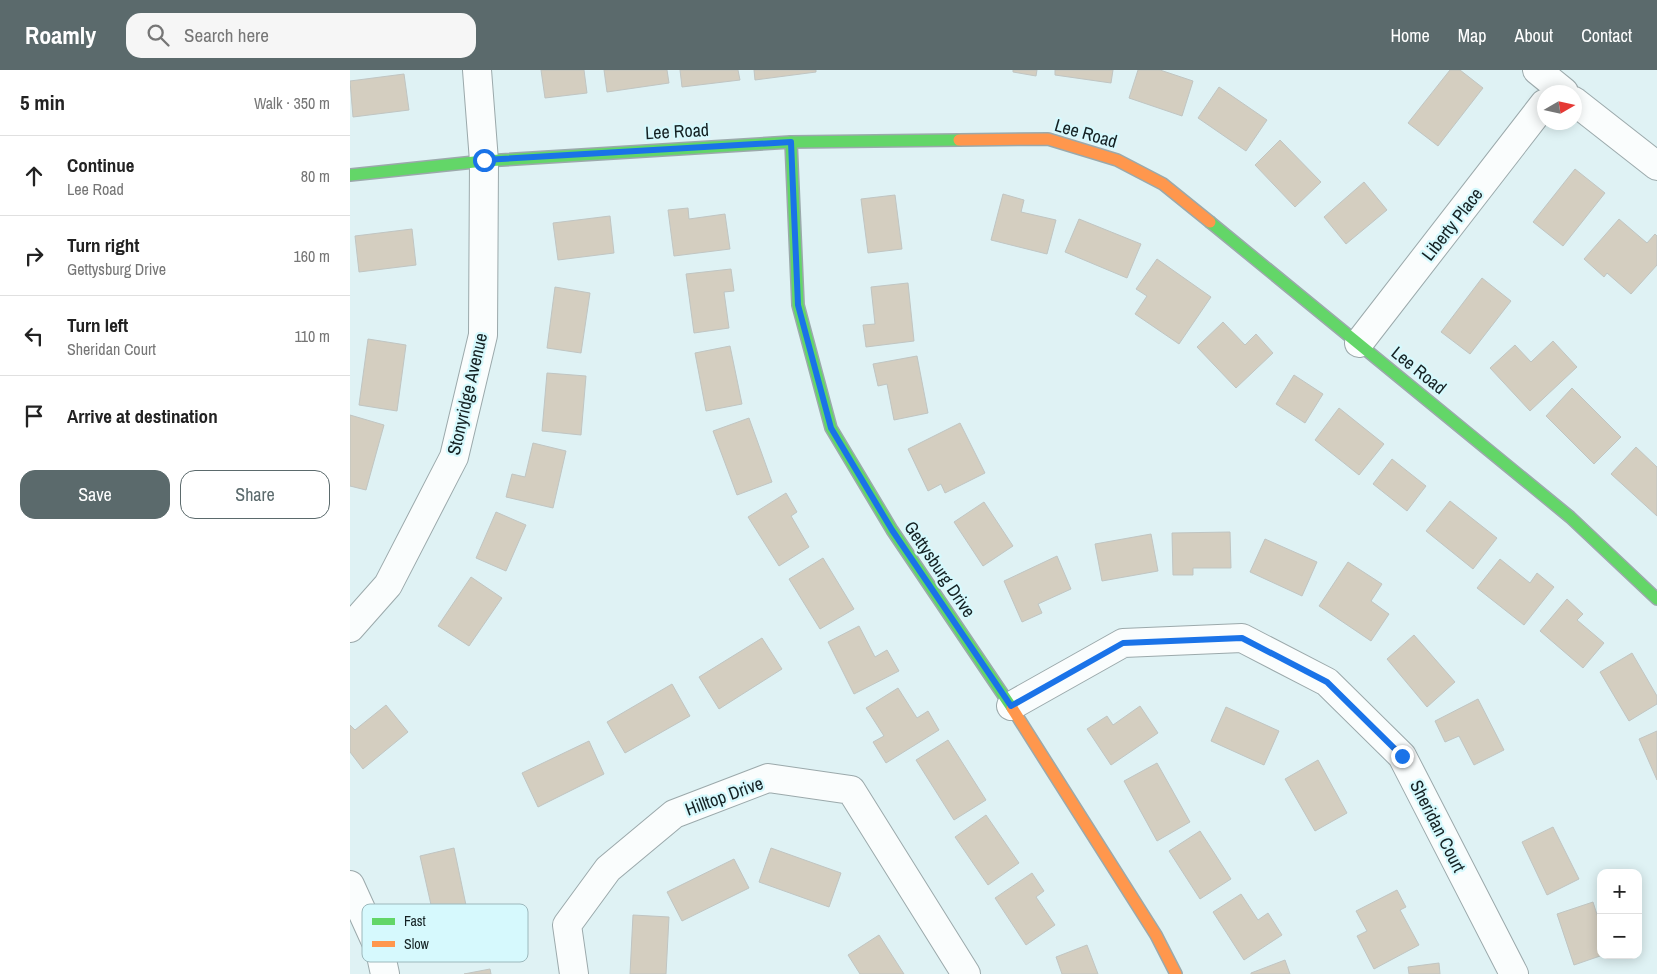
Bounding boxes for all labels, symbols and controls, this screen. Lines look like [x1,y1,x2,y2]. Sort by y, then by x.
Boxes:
search box [126,13,476,58]
text: Roamly [25,19,96,51]
icon: search [144,21,172,49]
text: Search here [184,22,269,48]
text: Home [1390,23,1430,48]
text: Map [1458,23,1487,48]
text: About [1515,23,1553,48]
text: Contact [1581,23,1632,48]
north arrow [1537,85,1582,130]
text: 5 min [20,88,65,117]
text: Walk · 350 m [254,92,330,114]
street label: Lee Road [1052,112,1120,154]
street label: Lee Road [644,117,710,145]
route start [473,149,496,172]
text: Continue [67,152,135,178]
icon: ahead [20,162,48,190]
text: 80 m [301,165,330,187]
text: Lee Road [67,178,124,200]
street label: Liberty Place [1416,182,1488,266]
text: Turn right [67,232,139,258]
icon: right [20,242,48,270]
text: 160 m [294,245,330,267]
text: Gettysburg Drive [67,258,166,280]
text: Turn left [67,312,128,338]
icon: left [20,322,48,350]
text: 110 m [294,325,330,347]
street label: Stonyridge Avenue [441,331,493,457]
text: Sheridan Court [67,338,156,360]
street label: Lee Road [1386,340,1452,400]
icon: arrive [20,402,48,430]
text: Arrive at destination [67,403,218,429]
button: Save [20,470,170,519]
button: Share [180,470,330,519]
street label: Gettysburg Drive [898,516,982,622]
route end [1391,745,1414,768]
street label: Hilltop Drive [682,770,766,822]
street label: Sheridan Court [1404,776,1472,876]
map controls [1597,869,1642,959]
button: + [1597,869,1642,914]
legend [362,904,528,962]
text: Fast [404,912,426,930]
button: − [1597,914,1642,959]
text: Slow [404,935,430,953]

